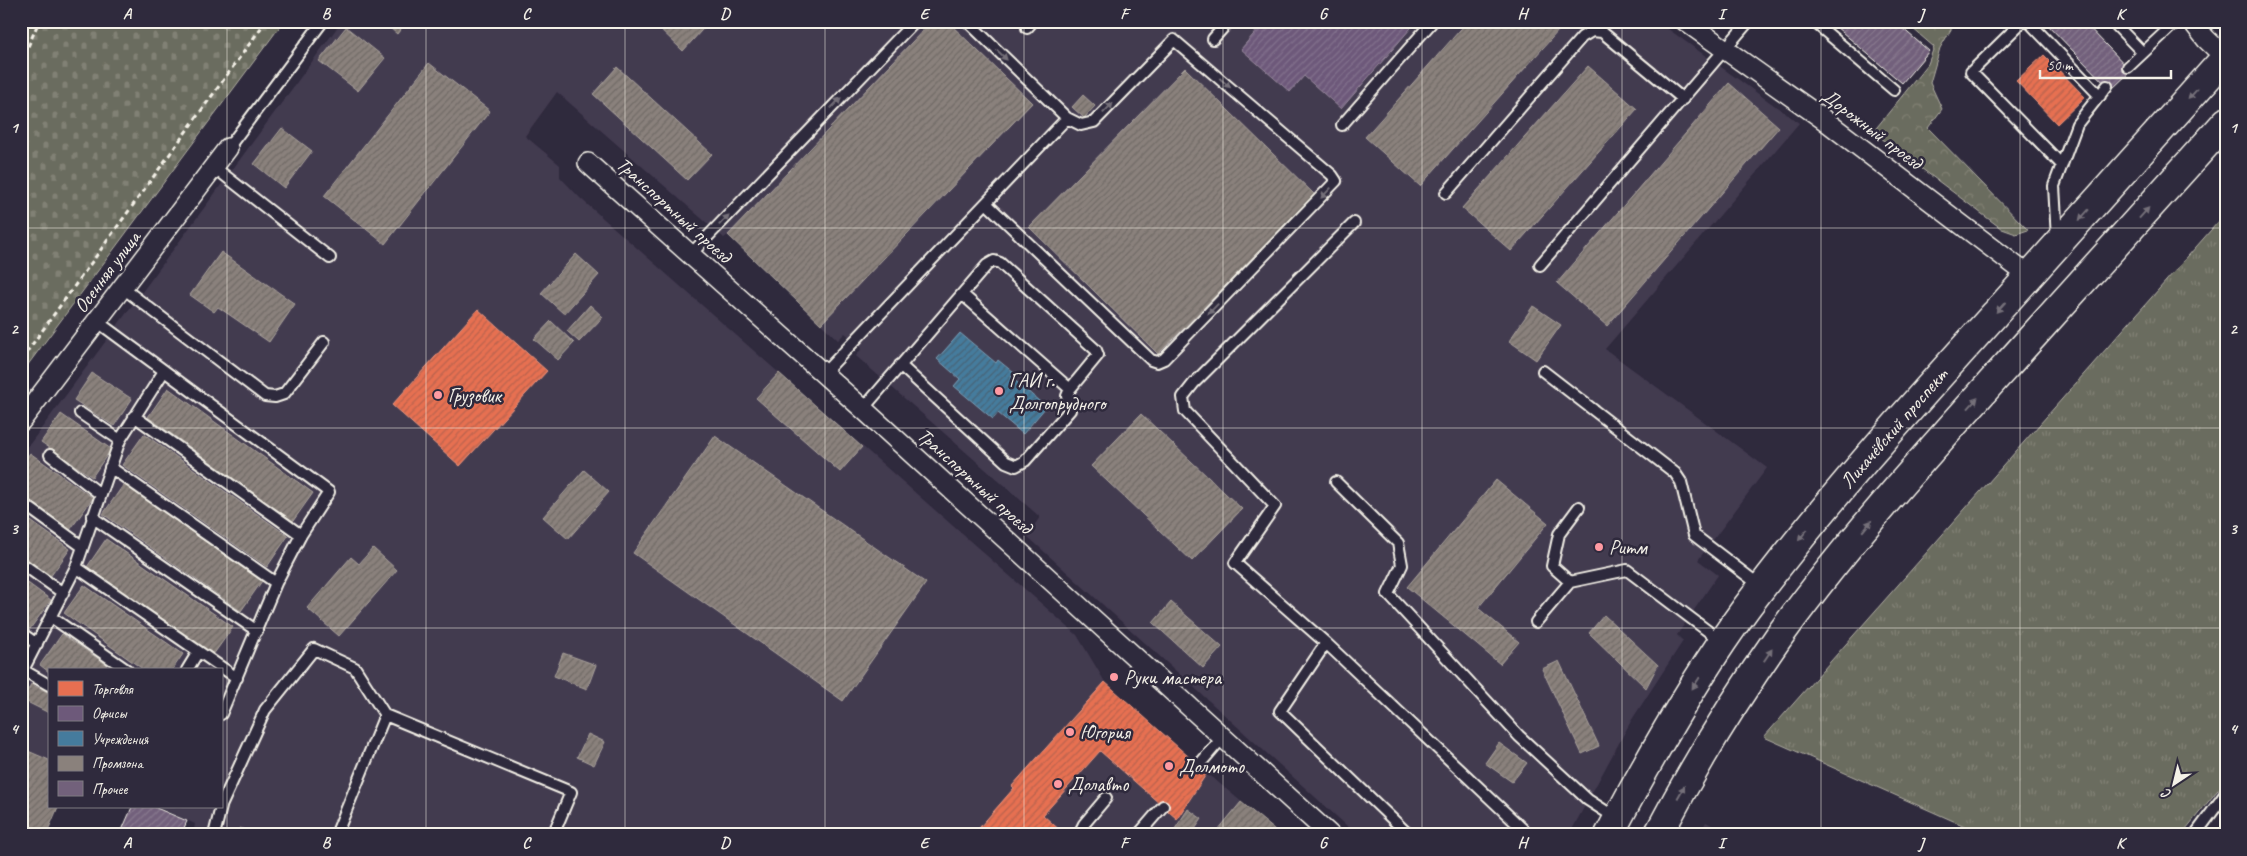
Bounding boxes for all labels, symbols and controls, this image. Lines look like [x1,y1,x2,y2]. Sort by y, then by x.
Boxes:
text: A [123,4,133,24]
text: B [322,4,332,24]
text: C [522,4,532,24]
text: D [720,4,731,24]
text: E [920,4,931,24]
text: F [1120,4,1131,24]
text: G [1319,4,1329,24]
text: H [1517,4,1529,24]
text: I [1718,4,1728,24]
text: J [1917,4,1926,24]
text: K [2116,4,2128,24]
scale bar [2040,48,2171,80]
one-way arrow [996,49,1008,61]
text: 50 m [2047,56,2074,75]
one-way arrow [1219,78,1232,89]
street label: Дорожный проезд [1817,83,1929,176]
one-way arrow [2187,87,2198,100]
one-way arrow [830,97,842,109]
one-way arrow [1102,102,1114,114]
text: 1 [10,118,19,138]
text: 1 [2229,118,2238,138]
street label: Транспортный проезд [611,152,738,270]
one-way arrow [1320,186,1332,198]
one-way arrow [2138,207,2150,219]
one-way arrow [2078,208,2090,220]
one-way arrow [718,214,730,226]
street label: Осенняя улица [68,225,147,318]
one-way arrow [1996,300,2007,313]
one-way arrow [1207,303,1219,315]
text: 2 [10,319,19,339]
text: 2 [2229,319,2238,339]
street label: Лихачёвский проспект [1835,362,1954,494]
place label: ГАИ г. Долгопрудного [1009,368,1107,416]
place label: Грузовик [448,383,502,408]
marker: ГАИ г. Долгопрудного [993,385,1005,397]
marker: Грузовик [432,389,444,401]
one-way arrow [1967,398,1979,410]
street label: Транспортный проезд [912,423,1039,541]
text: 3 [10,519,19,539]
text: 3 [2229,519,2238,539]
one-way arrow [1861,520,1872,532]
one-way arrow [1798,528,1809,541]
place label: Ритм [1609,535,1648,560]
marker: Ритм [1593,541,1605,553]
one-way arrow [1763,648,1772,661]
place label: Руки мастера [1124,665,1223,690]
legend [48,668,222,808]
marker: Руки мастера [1108,671,1120,683]
one-way arrow [1691,676,1701,690]
text: Торговля [92,680,135,699]
text: Офисы [92,704,127,723]
text: 4 [10,719,19,739]
text: 4 [2229,719,2238,739]
place label: Югория [1080,720,1132,745]
marker: Югория [1064,726,1076,738]
text: Учреждения [92,730,149,749]
text: Промзона [92,754,144,773]
place label: Долмото [1179,754,1245,779]
north arrow [2150,758,2200,808]
marker: Долмото [1163,760,1175,772]
place label: Долавто [1068,772,1129,797]
marker: Долавто [1052,778,1064,790]
text: Прочее [92,780,128,799]
one-way arrow [1677,784,1685,799]
text: С [2157,784,2175,803]
text: A [123,833,133,853]
text: B [322,833,332,853]
text: C [522,833,532,853]
text: D [720,833,731,853]
text: E [920,833,931,853]
text: F [1120,833,1131,853]
text: G [1319,833,1329,853]
text: H [1517,833,1529,853]
text: I [1718,833,1728,853]
text: J [1917,833,1926,853]
text: K [2116,833,2128,853]

